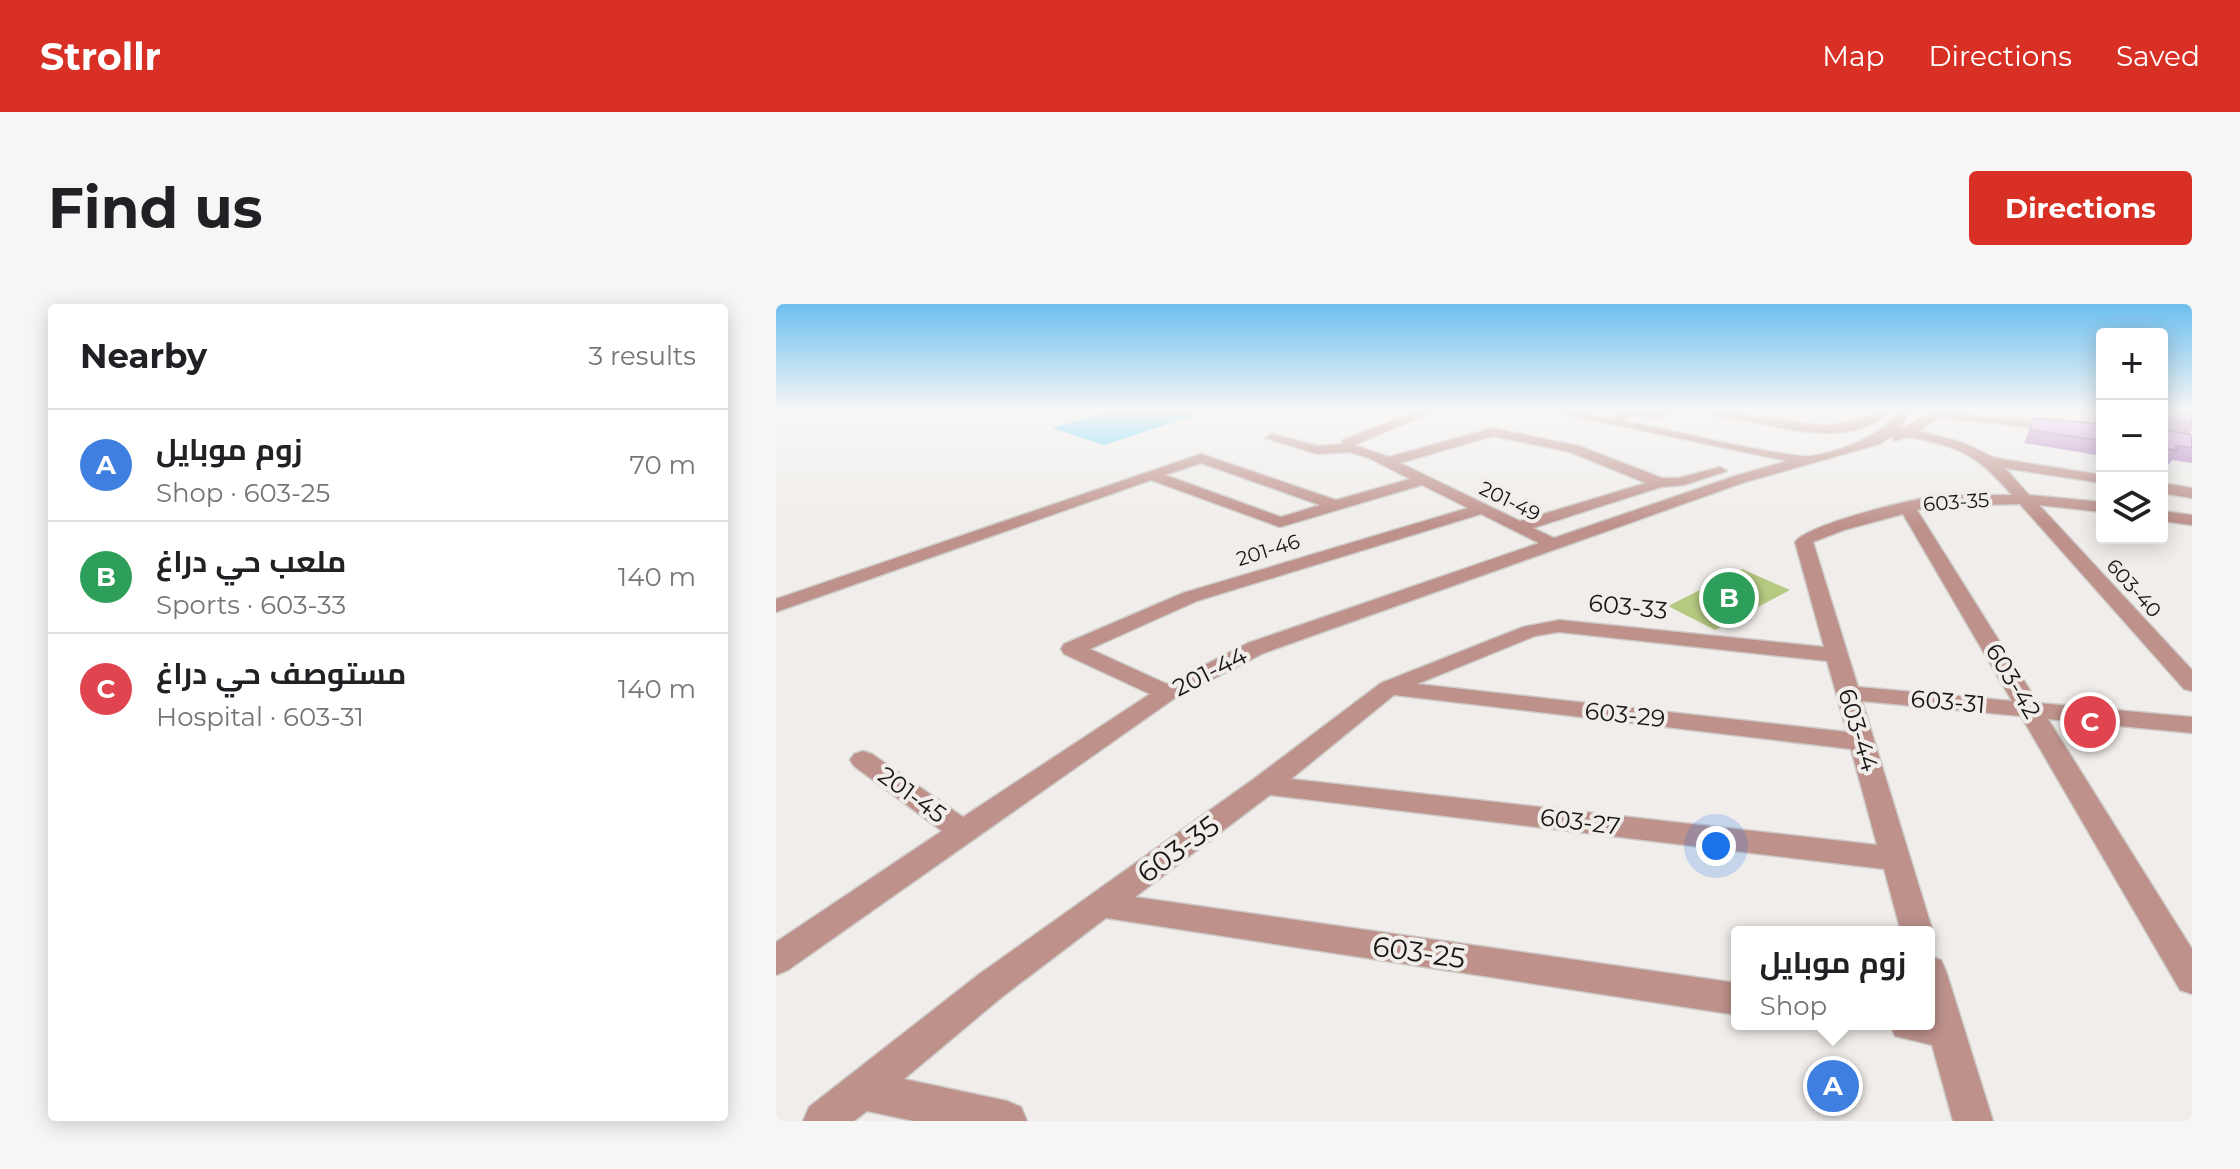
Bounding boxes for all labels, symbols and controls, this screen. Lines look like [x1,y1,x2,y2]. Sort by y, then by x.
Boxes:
text: Strollr [40,33,161,80]
text: Map [1822,39,1884,73]
text: Directions [1928,39,2072,73]
text: Saved [2116,39,2200,73]
button: Directions [1969,171,2192,245]
text: Find us [48,174,262,242]
map controls [2096,328,2168,544]
button: + [2096,328,2168,400]
text: Nearby [80,335,207,377]
text: 3 results [589,340,696,372]
button: − [2096,400,2168,472]
text: زوم موبايل [156,431,303,468]
text: A [96,449,116,481]
text: 70 m [630,449,696,481]
button: layers [2096,472,2168,544]
street label: 201-49 [1476,476,1544,526]
text: Shop · 603-25 [156,477,330,509]
street label: 603-35 [1922,488,1990,516]
street label: 201-46 [1233,529,1303,571]
text: ملعب حي دراغ [156,543,346,580]
street label: 603-40 [2101,554,2167,622]
text: B [96,561,116,593]
text: 140 m [618,561,696,593]
pin: B [1703,568,1755,628]
street label: 603-33 [1587,588,1669,625]
text: Sports · 603-33 [156,589,346,621]
street label: 603-42 [1980,638,2047,724]
street label: 201-44 [1168,641,1252,702]
text: مستوصف حي دراغ [156,655,406,692]
text: C [97,673,115,705]
text: 140 m [618,673,696,705]
street label: 603-31 [1910,684,1987,719]
street label: 603-44 [1832,685,1885,775]
pin: C [2064,692,2116,752]
street label: 603-29 [1583,696,1667,733]
text: Hospital · 603-31 [156,701,364,733]
street label: 201-45 [873,760,952,829]
street label: 603-27 [1538,802,1622,841]
street label: 603-35 [1131,808,1225,890]
your location [1696,826,1736,866]
popup [1731,926,1935,1030]
street label: 603-25 [1370,929,1468,975]
text: زوم موبايل [1760,944,1906,981]
text: Shop [1760,990,1827,1022]
pin: A [1807,1056,1859,1116]

